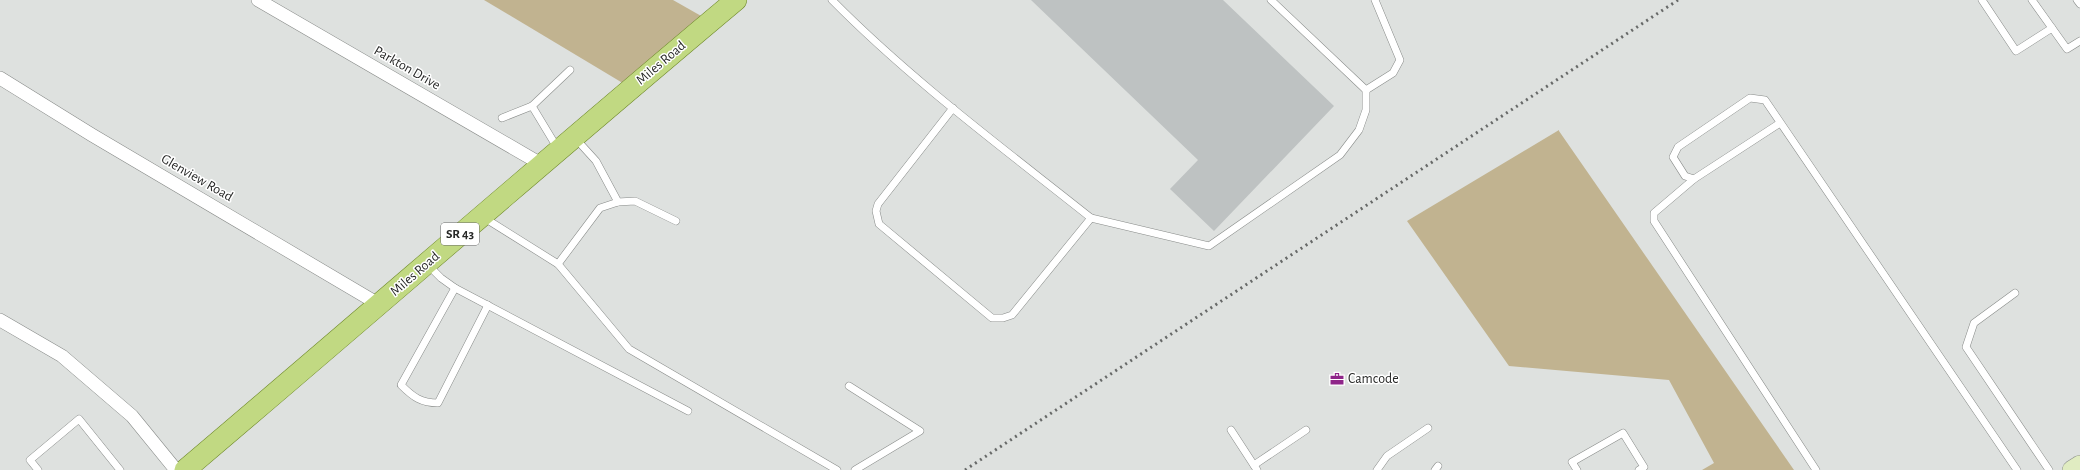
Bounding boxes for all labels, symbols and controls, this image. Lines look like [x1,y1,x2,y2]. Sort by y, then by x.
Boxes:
street label: Miles Road [634,38,688,88]
street label: Parkton Drive [372,43,442,93]
street label: Glenview Road [159,152,235,204]
road number: SR 43 [441,223,479,245]
street label: Miles Road [388,249,442,299]
office icon: Camcode [1329,371,1345,387]
place label: Camcode [1348,372,1399,386]

